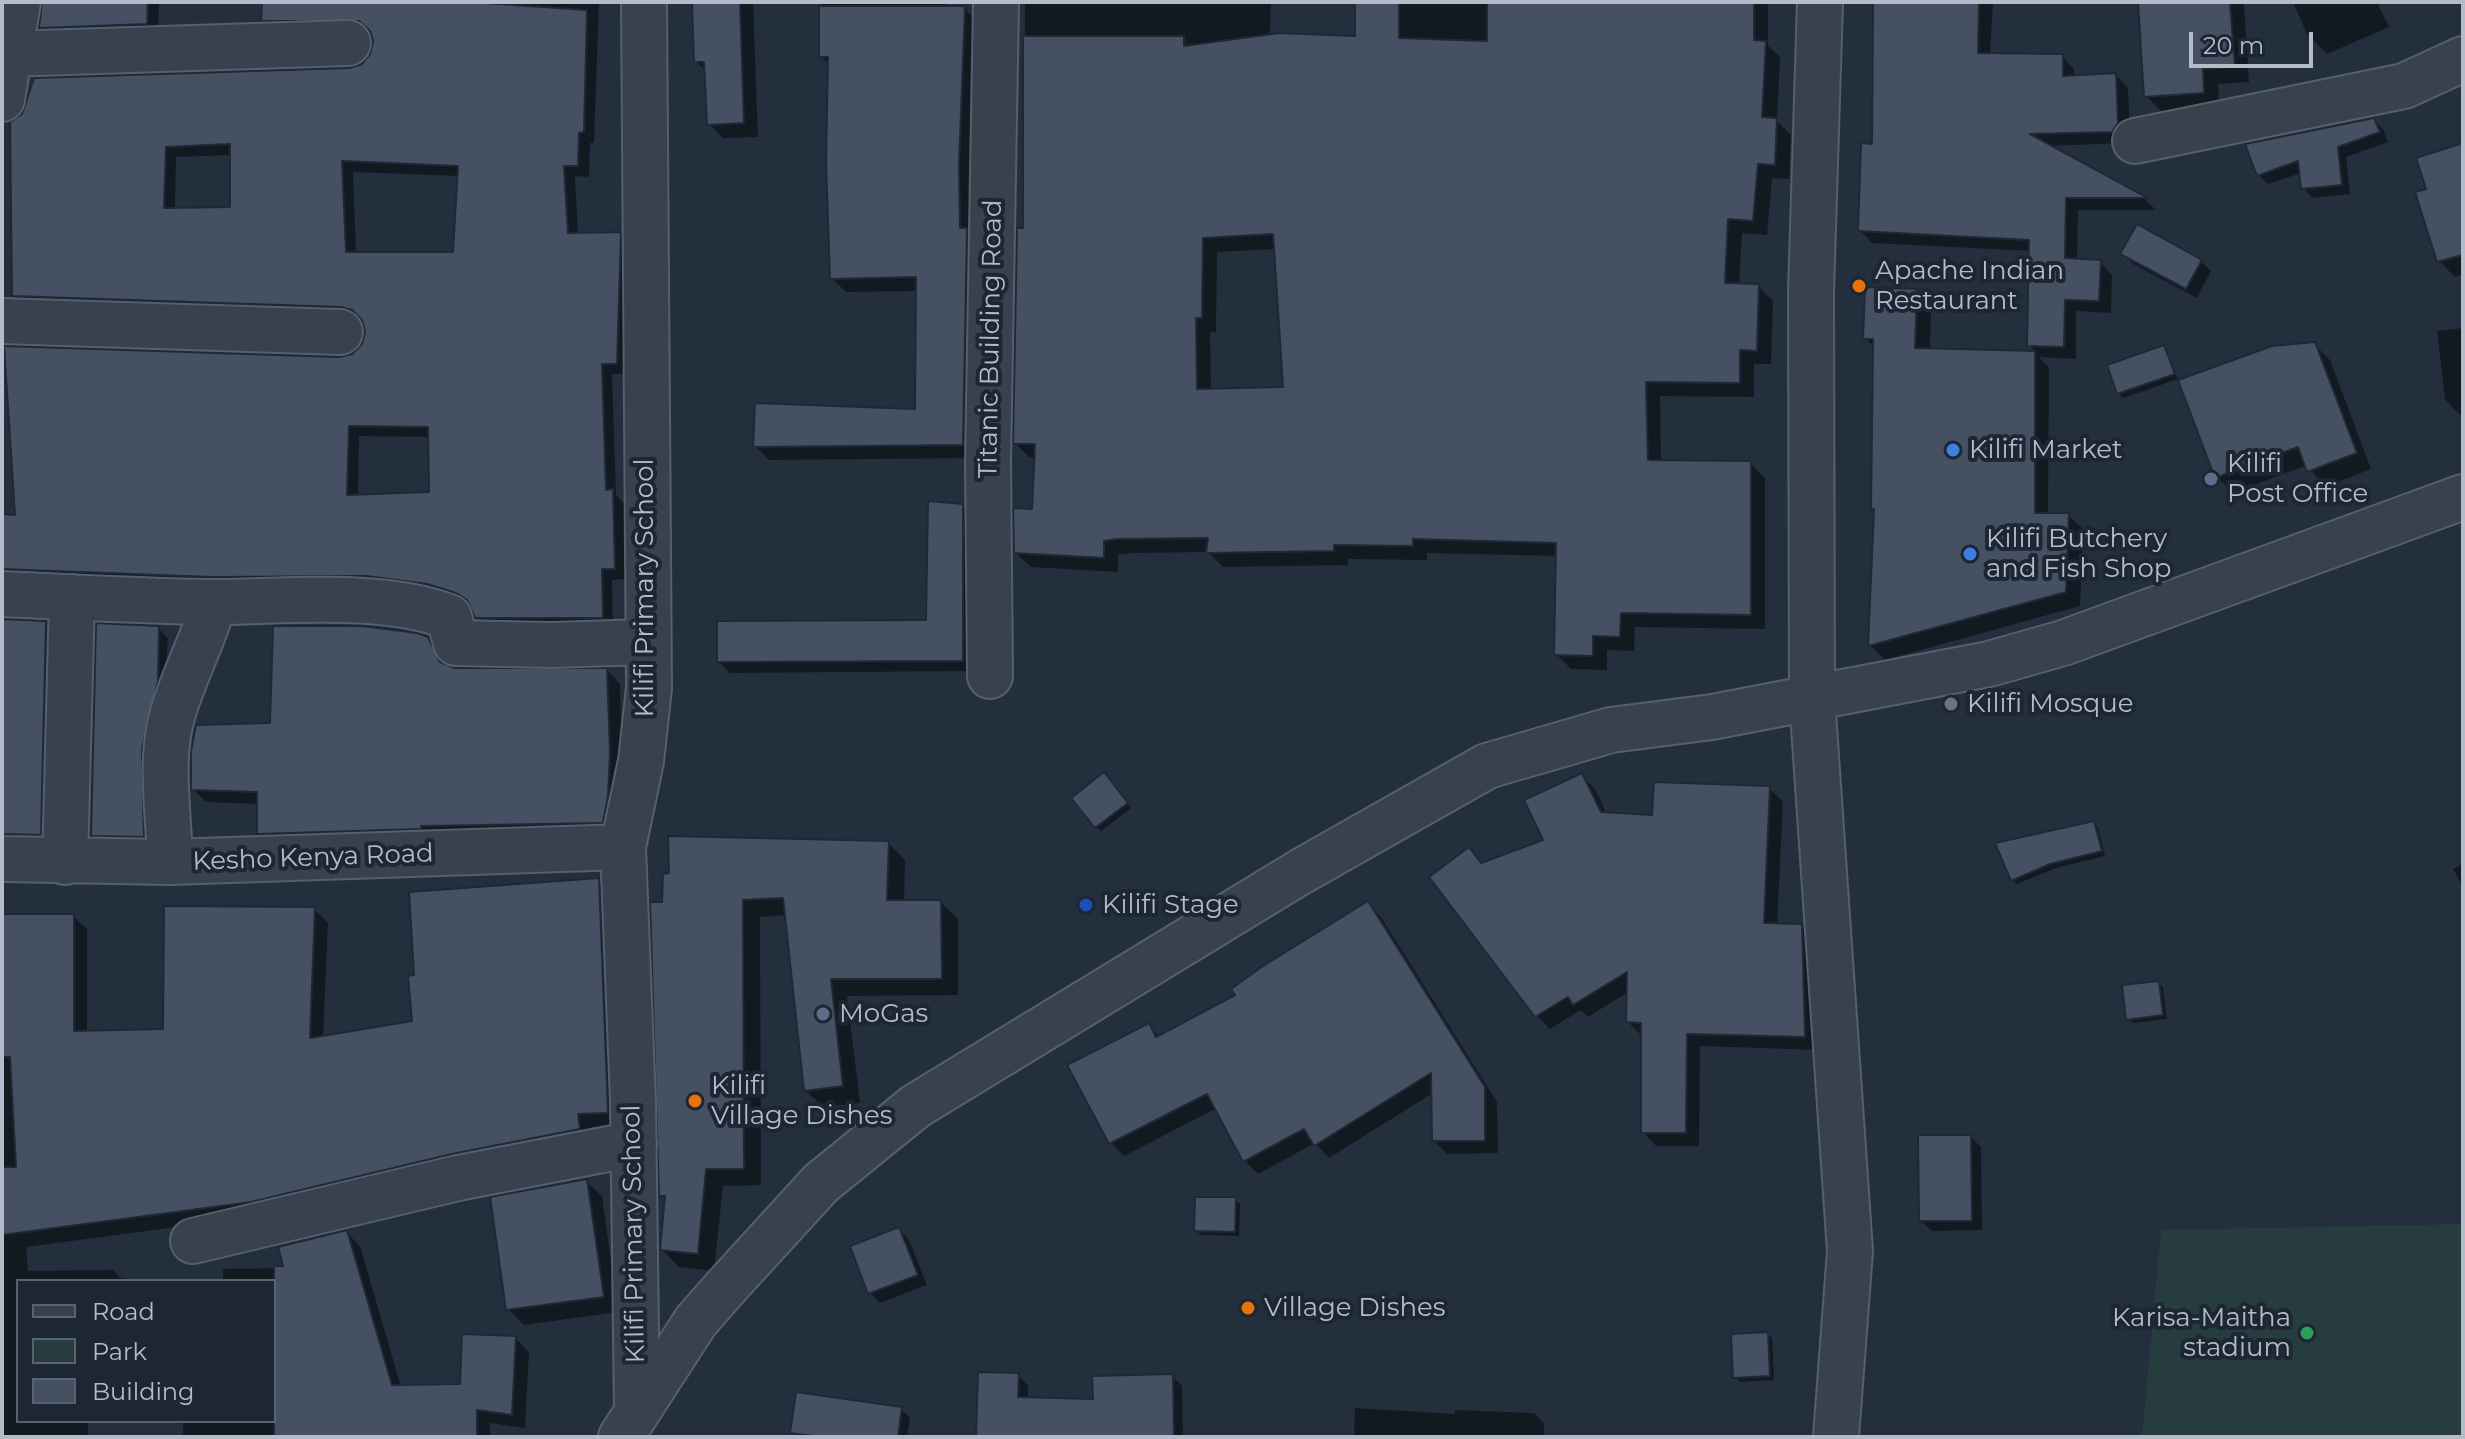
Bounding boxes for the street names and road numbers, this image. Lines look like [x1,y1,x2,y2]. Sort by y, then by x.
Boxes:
street label: Titanic Building Road [973,199,1009,479]
street label: Kilifi Primary School [629,459,661,717]
street label: Kesho Kenya Road [192,838,434,878]
street label: Kilifi Primary School [616,1104,652,1364]

